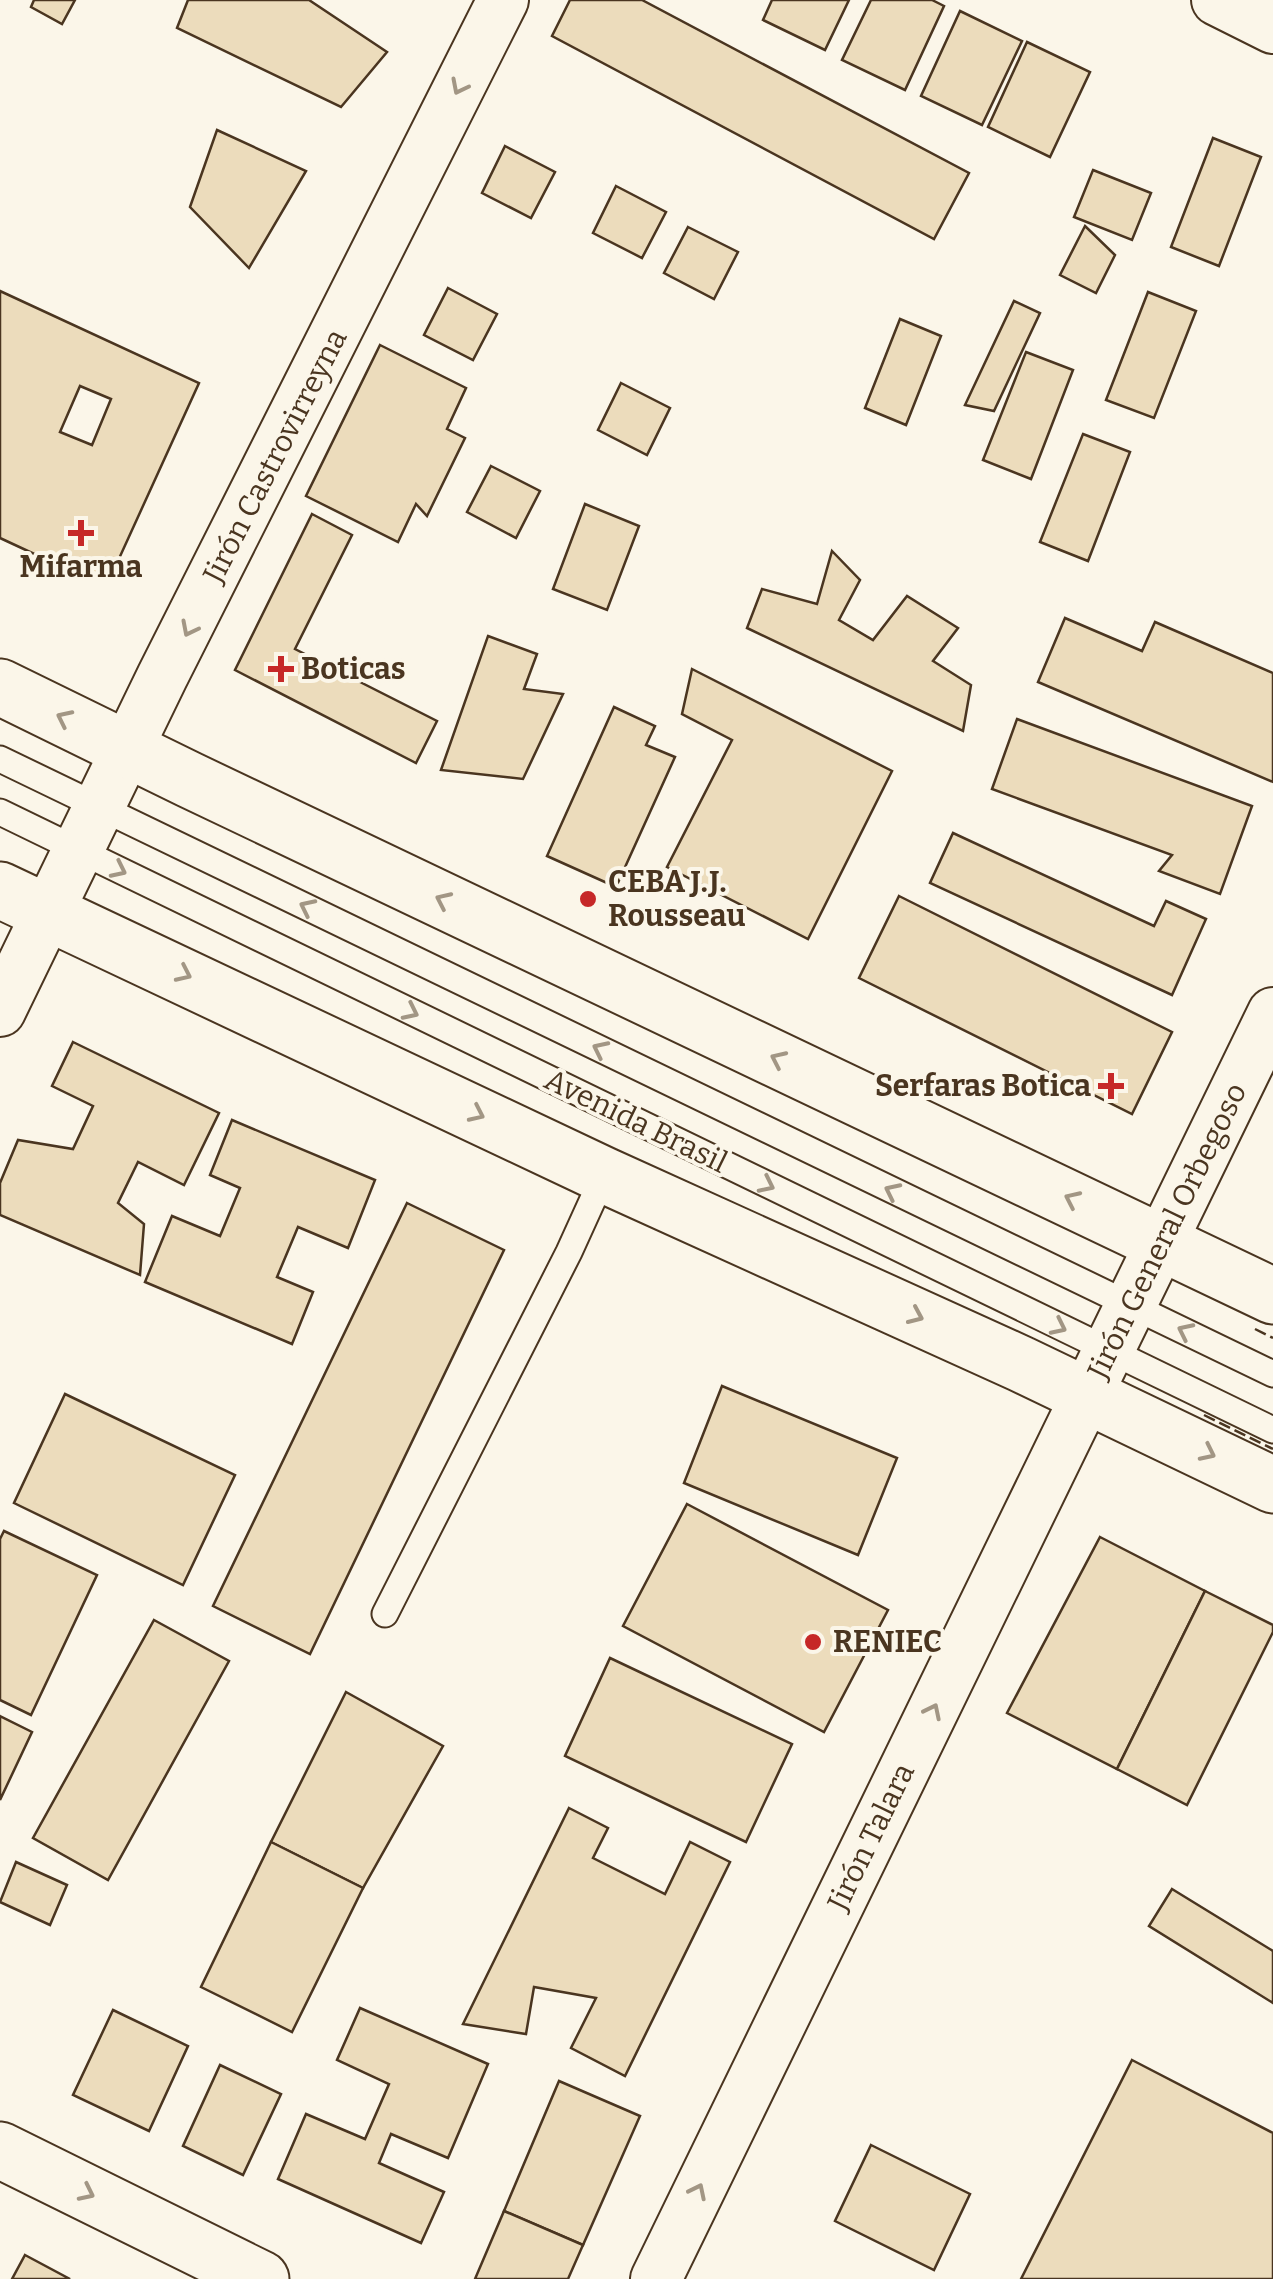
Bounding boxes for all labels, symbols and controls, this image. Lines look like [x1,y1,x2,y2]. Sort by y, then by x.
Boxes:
one-way arrow [452,77,471,95]
street label: Jirón Castrovirreyna [195,323,355,590]
marker: Mifarma [70,522,92,544]
place label: Mifarma [20,549,143,585]
one-way arrow [182,618,201,636]
place label: Boticas [301,651,406,687]
marker: Boticas [270,658,292,680]
one-way arrow [56,710,74,730]
one-way arrow [109,858,127,878]
place label: CEBA J.J. Rousseau [608,864,746,934]
marker: CEBA J.J. Rousseau [577,888,599,910]
one-way arrow [435,892,453,912]
one-way arrow [300,900,318,920]
one-way arrow [174,962,192,982]
one-way arrow [401,1000,419,1019]
one-way arrow [592,1041,610,1061]
one-way arrow [771,1052,789,1072]
street label: Avenida Brasil [539,1061,733,1181]
place label: Serfaras Botica [875,1068,1091,1104]
marker: Serfaras Botica [1100,1075,1122,1097]
street label: Jirón General Orbegoso [1079,1077,1254,1386]
one-way arrow [467,1102,485,1122]
one-way arrow [756,1172,774,1192]
one-way arrow [885,1183,903,1203]
one-way arrow [1064,1192,1082,1212]
one-way arrow [906,1304,924,1324]
one-way arrow [1049,1314,1067,1334]
one-way arrow [1178,1324,1196,1344]
one-way arrow [1198,1441,1216,1461]
place label: RENIEC [833,1624,942,1660]
marker: RENIEC [802,1631,824,1653]
one-way arrow [921,1703,940,1721]
street label: Jirón Talara [819,1758,922,1917]
one-way arrow [77,2181,95,2200]
one-way arrow [686,2184,706,2202]

